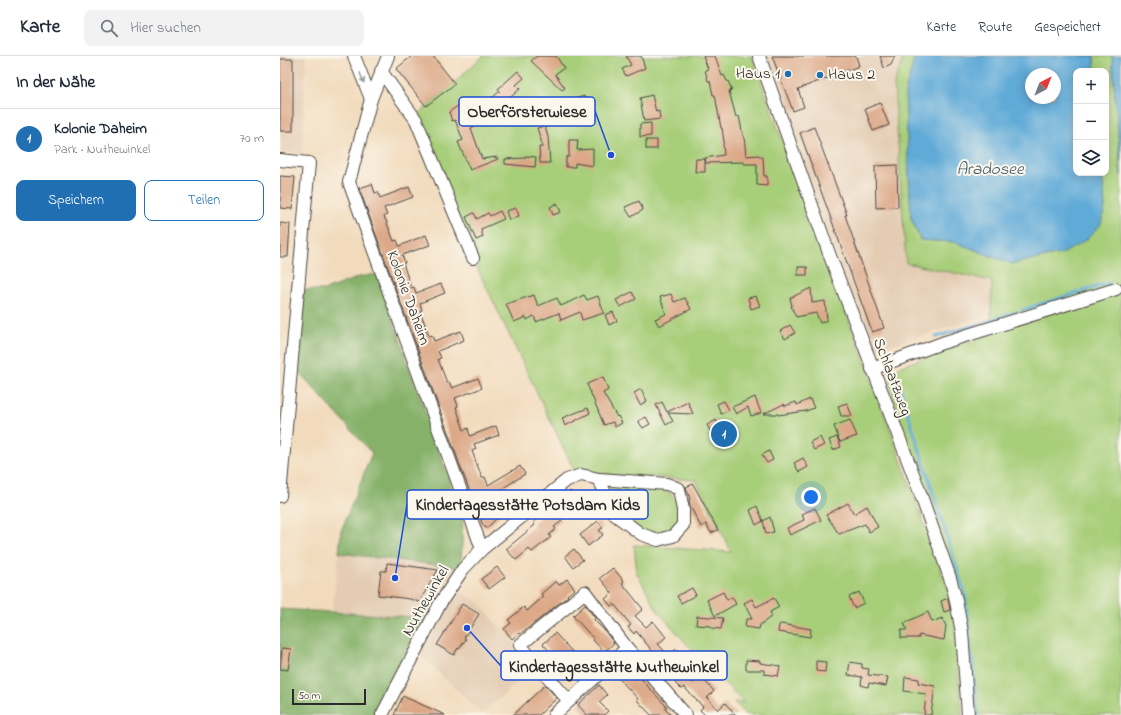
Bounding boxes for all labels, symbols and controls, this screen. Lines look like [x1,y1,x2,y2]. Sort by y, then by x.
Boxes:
search box [84,10,364,46]
text: Karte [20,14,60,41]
icon: search [98,17,120,39]
text: Hier suchen [130,17,201,39]
text: Karte [927,17,956,38]
text: Route [978,17,1012,38]
text: Gespeichert [1034,17,1101,38]
place label: Haus 1 [736,62,780,86]
place label: Haus 2 [828,63,875,87]
north arrow [1025,68,1061,104]
map controls [1073,68,1109,176]
button: + [1073,68,1109,104]
marker: Haus 1 [783,69,793,79]
text: In der Nähe [16,70,95,95]
marker: Haus 2 [815,70,825,80]
one-way arrow [360,72,366,84]
callout: Oberförsterwiese [459,97,595,126]
text: Oberförsterwiese [467,100,588,125]
button: − [1073,104,1109,140]
text: Kolonie Daheim [54,118,147,140]
text: 1 [27,129,31,148]
text: 70 m [240,129,264,148]
text: Park · Nuthewinkel [54,140,150,159]
button: layers [1073,140,1109,176]
water label: Aradosee [956,157,1025,182]
button: Speichern [16,180,136,221]
button: Teilen [144,180,264,221]
street label: Kolonie Daheim [380,247,436,349]
street label: Schlaatzweg [866,334,918,420]
pin: 1 [711,419,737,449]
your location [801,487,821,507]
callout: Kindertagesstätte Potsdam Kids [407,490,648,519]
text: Kindertagesstätte Potsdam Kids [416,493,641,520]
street label: Nuthewinkel [396,561,456,641]
callout: Kindertagesstätte Nuthewinkel [501,651,727,680]
text: Kindertagesstätte Nuthewinkel [509,655,719,682]
scale bar [292,687,366,706]
text: 50 m [298,688,320,704]

